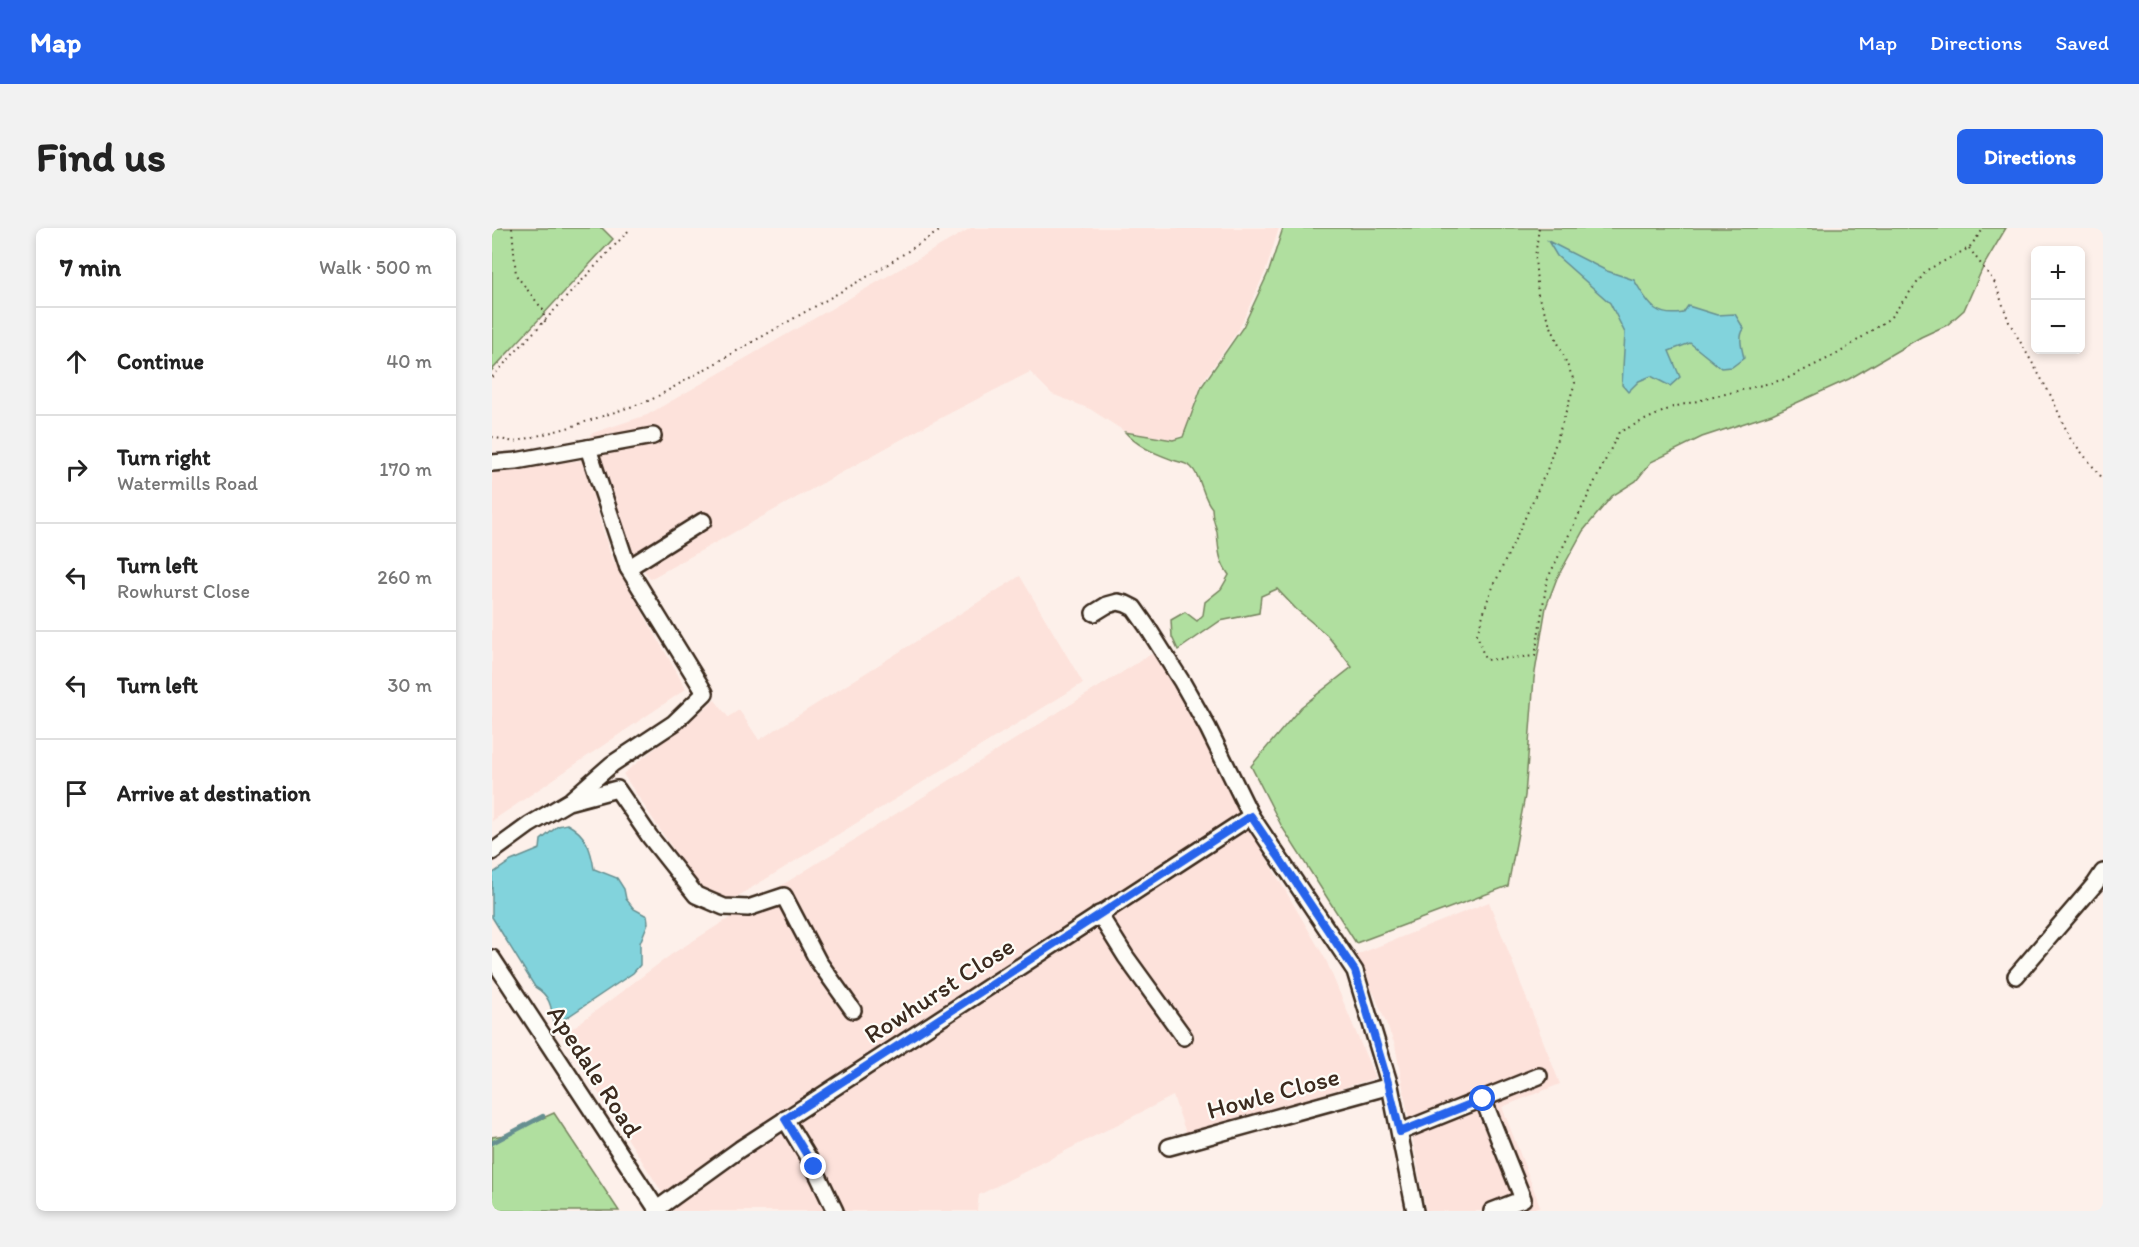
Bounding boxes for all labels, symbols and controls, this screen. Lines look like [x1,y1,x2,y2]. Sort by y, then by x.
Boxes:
text: Map [30,25,81,59]
text: Map [1859,30,1897,55]
text: Directions [1930,30,2022,55]
text: Saved [2055,30,2109,55]
button: Directions [1957,129,2103,184]
text: Find us [36,131,166,182]
map controls [2031,246,2085,354]
button: + [2031,246,2085,300]
text: 7 min [60,251,121,283]
text: Walk · 500 m [319,255,432,279]
button: − [2031,300,2085,354]
icon: ahead [60,345,93,378]
text: Continue [117,348,204,375]
text: 40 m [386,349,432,373]
text: Turn right [117,444,211,471]
icon: right [60,453,93,486]
text: 170 m [379,457,432,481]
text: Watermills Road [117,471,258,495]
text: Turn left [117,552,198,579]
icon: left [60,561,93,594]
text: 260 m [377,565,432,589]
text: Rowhurst Close [117,579,250,603]
icon: left [60,669,93,702]
text: Turn left [117,672,198,699]
text: 30 m [387,673,432,697]
icon: arrive [60,777,93,810]
text: Arrive at destination [117,780,311,807]
street label: Rowhurst Close [858,930,1020,1050]
street label: Apedale Road [540,999,650,1144]
street label: Howle Close [1203,1060,1343,1126]
route start [1469,1085,1495,1111]
route end [800,1153,826,1179]

